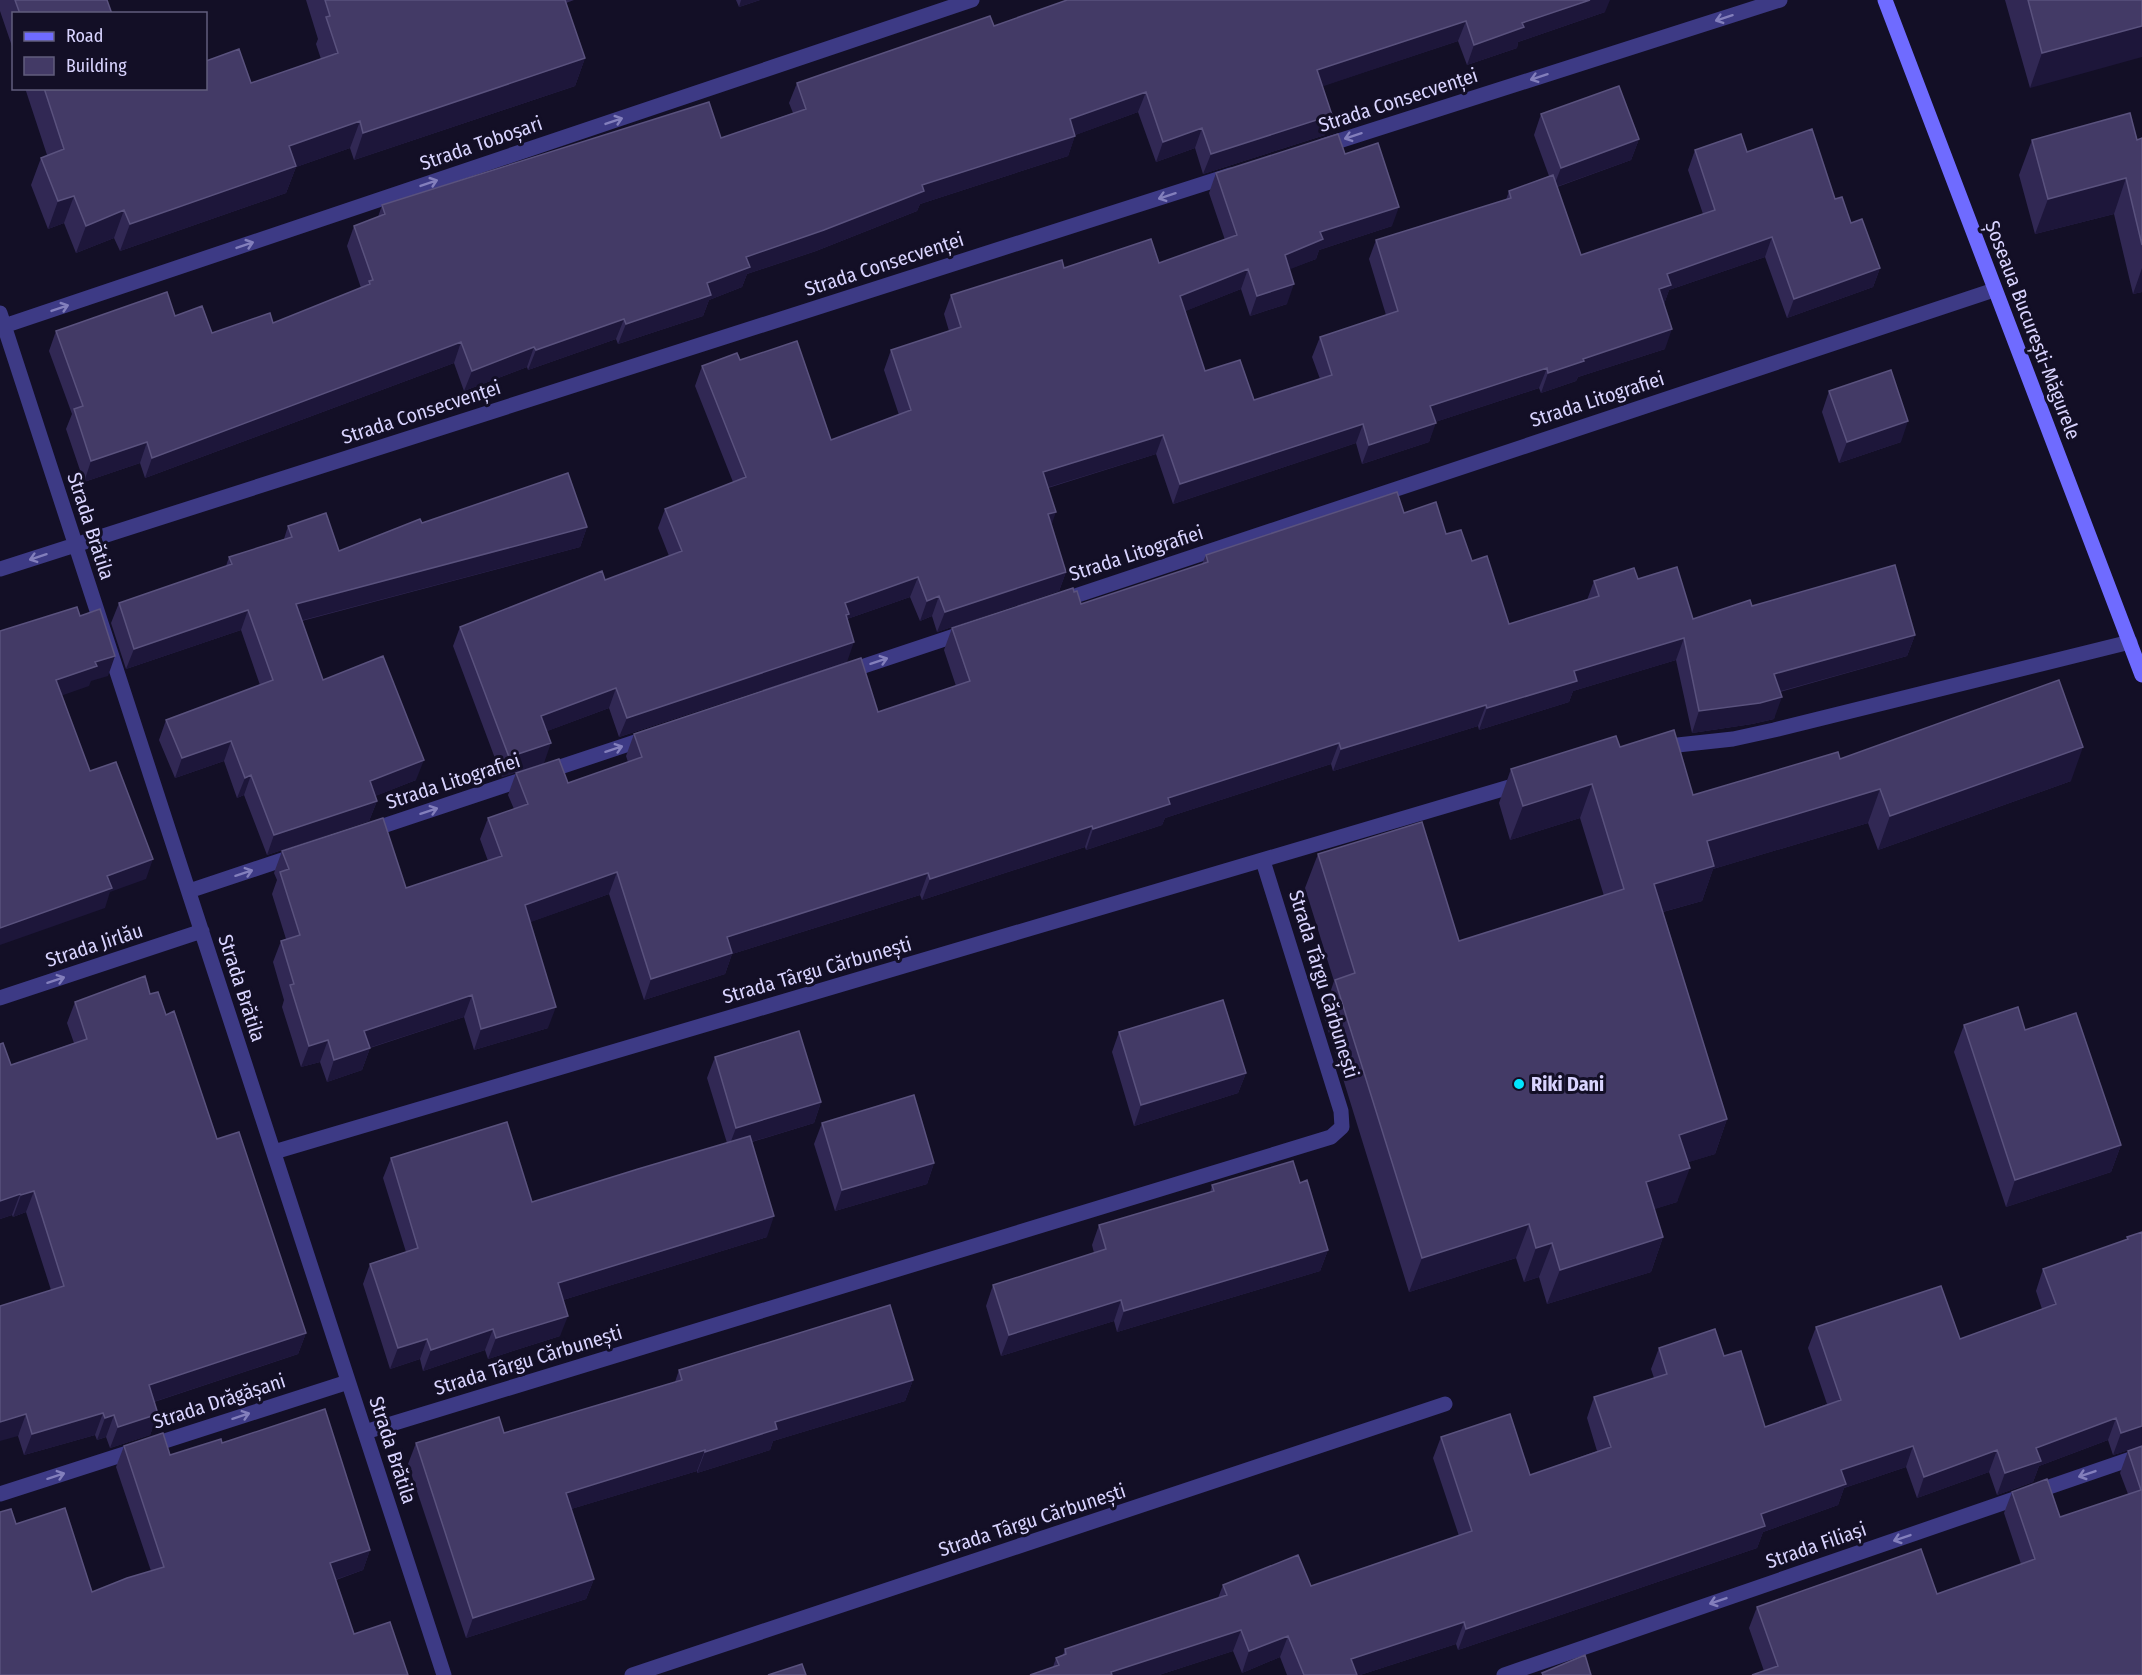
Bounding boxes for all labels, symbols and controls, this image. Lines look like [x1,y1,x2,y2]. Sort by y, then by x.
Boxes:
legend [12,12,207,90]
one-way arrow [1715,13,1734,24]
text: Road [66,25,103,47]
text: Building [66,55,127,77]
street label: Strada Consecvenței [1315,63,1481,138]
one-way arrow [1530,72,1549,83]
street label: Strada Toboșari [417,111,546,176]
one-way arrow [604,114,623,125]
one-way arrow [1344,132,1363,143]
one-way arrow [419,177,438,188]
one-way arrow [1158,191,1177,202]
street label: Șoseaua București-Măgurele [1979,217,2086,443]
street label: Strada Consecvenței [801,227,967,302]
one-way arrow [235,239,253,250]
one-way arrow [50,301,69,312]
street label: Strada Litografiei [1527,366,1667,432]
street label: Strada Consecvenței [338,375,504,450]
street label: Strada Brătila [62,469,120,583]
street label: Strada Litografiei [1066,520,1206,586]
one-way arrow [28,552,47,563]
one-way arrow [869,655,888,666]
one-way arrow [604,743,623,754]
street label: Strada Litografiei [383,748,523,814]
one-way arrow [419,805,438,816]
one-way arrow [234,866,253,877]
street label: Strada Târgu Cărbunești [1283,887,1364,1081]
street label: Strada Jirlău [42,918,146,972]
street label: Strada Brătila [213,931,271,1045]
street label: Strada Târgu Cărbunești [720,932,914,1009]
one-way arrow [46,973,64,984]
place label: Riki Dani [1531,1072,1604,1096]
marker: Riki Dani [1512,1077,1526,1091]
street label: Strada Târgu Cărbunești [431,1320,625,1401]
street label: Strada Drăgășani [150,1368,289,1435]
street label: Strada Brătila [364,1393,422,1507]
one-way arrow [231,1410,250,1421]
one-way arrow [2078,1469,2097,1480]
one-way arrow [46,1470,65,1481]
street label: Strada Târgu Cărbunești [935,1478,1129,1563]
street label: Strada Filiași [1763,1517,1870,1574]
one-way arrow [1893,1533,1912,1544]
one-way arrow [1709,1597,1728,1608]

